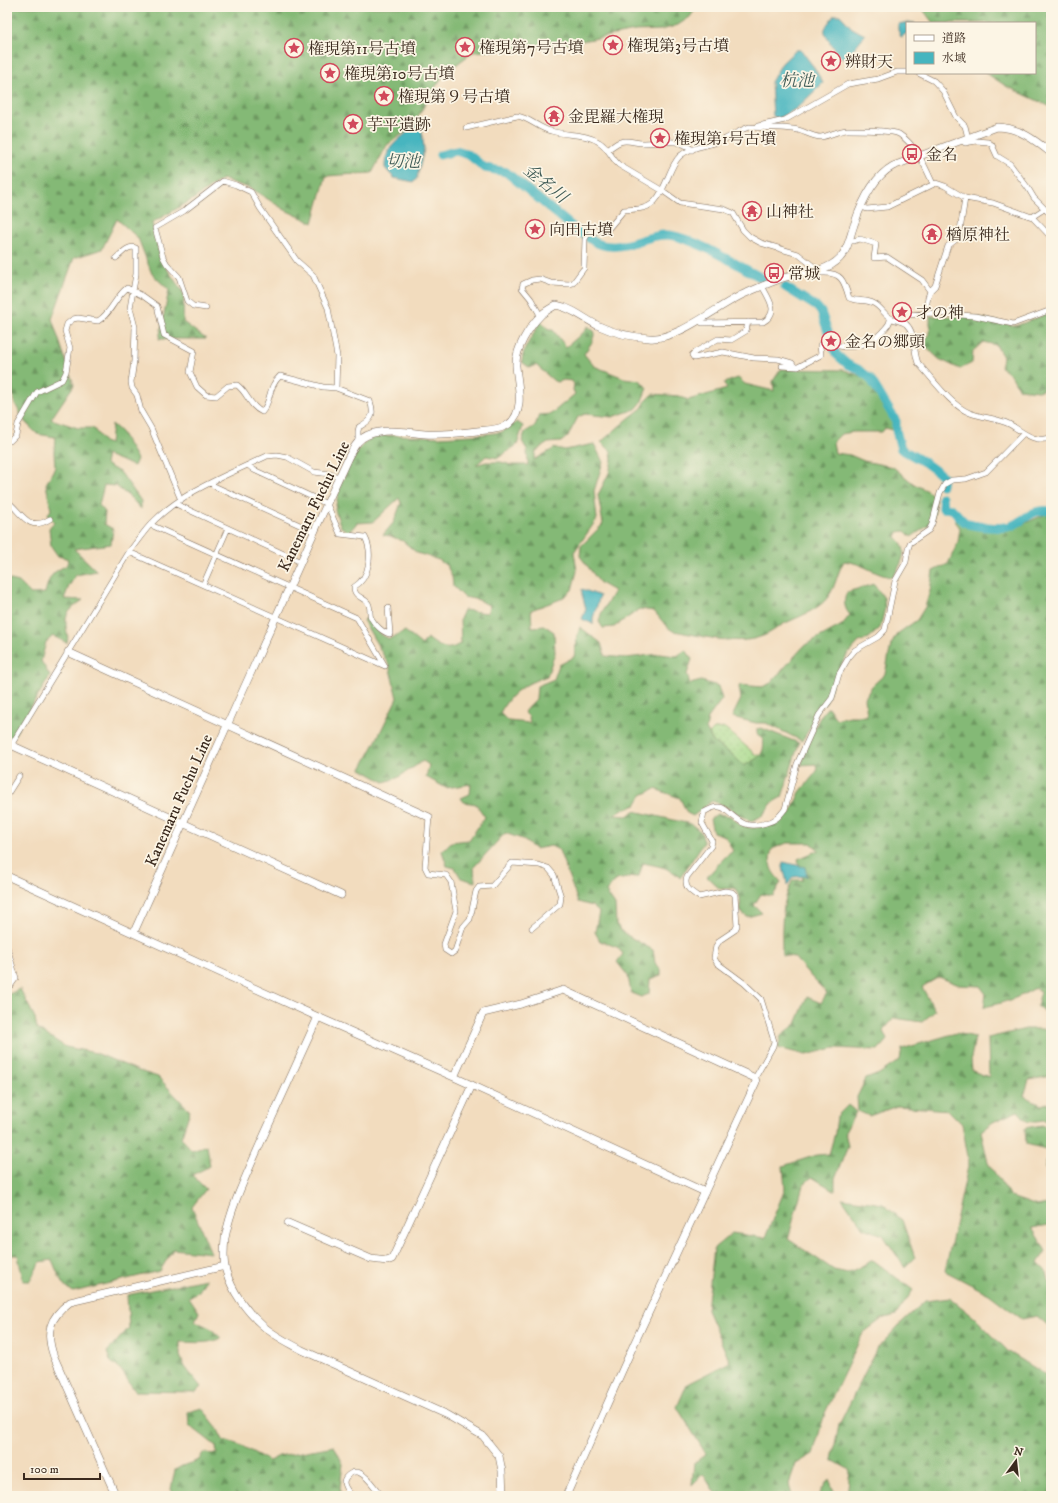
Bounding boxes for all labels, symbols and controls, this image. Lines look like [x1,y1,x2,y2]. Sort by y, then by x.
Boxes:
legend [906,22,1036,74]
text: 道路 [942,31,966,46]
place icon: 権現第3号古墳 [602,34,624,56]
place icon: 権現第7号古墳 [454,36,476,58]
place label: 権現第3号古墳 [627,36,729,56]
place icon: 権現第11号古墳 [283,37,305,59]
place label: 権現第7号古墳 [479,38,583,58]
place label: 権現第11号古墳 [308,39,416,59]
place icon: 辨財天 [820,50,842,72]
text: 水域 [942,51,966,66]
place label: 辨財天 [845,52,893,72]
place icon: 権現第10号古墳 [319,62,341,84]
place label: 権現第10号古墳 [344,64,454,84]
water label: 杭池 [780,70,816,92]
place icon: 権現第９号古墳 [373,85,395,107]
place label: 権現第９号古墳 [398,87,510,107]
temple icon: 金毘羅大権現 [543,105,565,127]
place label: 金毘羅大権現 [568,107,664,127]
place icon: 芋平遺跡 [342,113,364,135]
place label: 芋平遺跡 [367,115,431,135]
place icon: 権現第1号古墳 [649,127,671,149]
place label: 権現第1号古墳 [674,129,776,149]
bus stop icon: 金名 [901,143,923,165]
place label: 金名 [926,145,958,165]
water label: 切池 [386,151,422,173]
water label: 金名川 [519,159,574,210]
temple icon: 山神社 [741,200,763,222]
place label: 山神社 [766,202,814,222]
place icon: 向田古墳 [524,218,546,240]
place label: 向田古墳 [549,220,613,240]
temple icon: 楢原神社 [921,223,943,245]
place label: 楢原神社 [946,225,1010,245]
bus stop icon: 常城 [763,262,785,284]
place label: 常城 [788,264,820,284]
place icon: 才の神 [891,301,913,323]
place label: 才の神 [916,303,964,323]
place icon: 金名の郷頭 [820,330,842,352]
place label: 金名の郷頭 [845,332,925,352]
street label: Kanemaru Fuchu Line [274,437,354,575]
street label: Kanemaru Fuchu Line [141,731,217,870]
north arrow [996,1441,1036,1481]
text: N [1012,1444,1025,1460]
scale bar [24,1455,100,1481]
text: 100 m [30,1462,59,1477]

